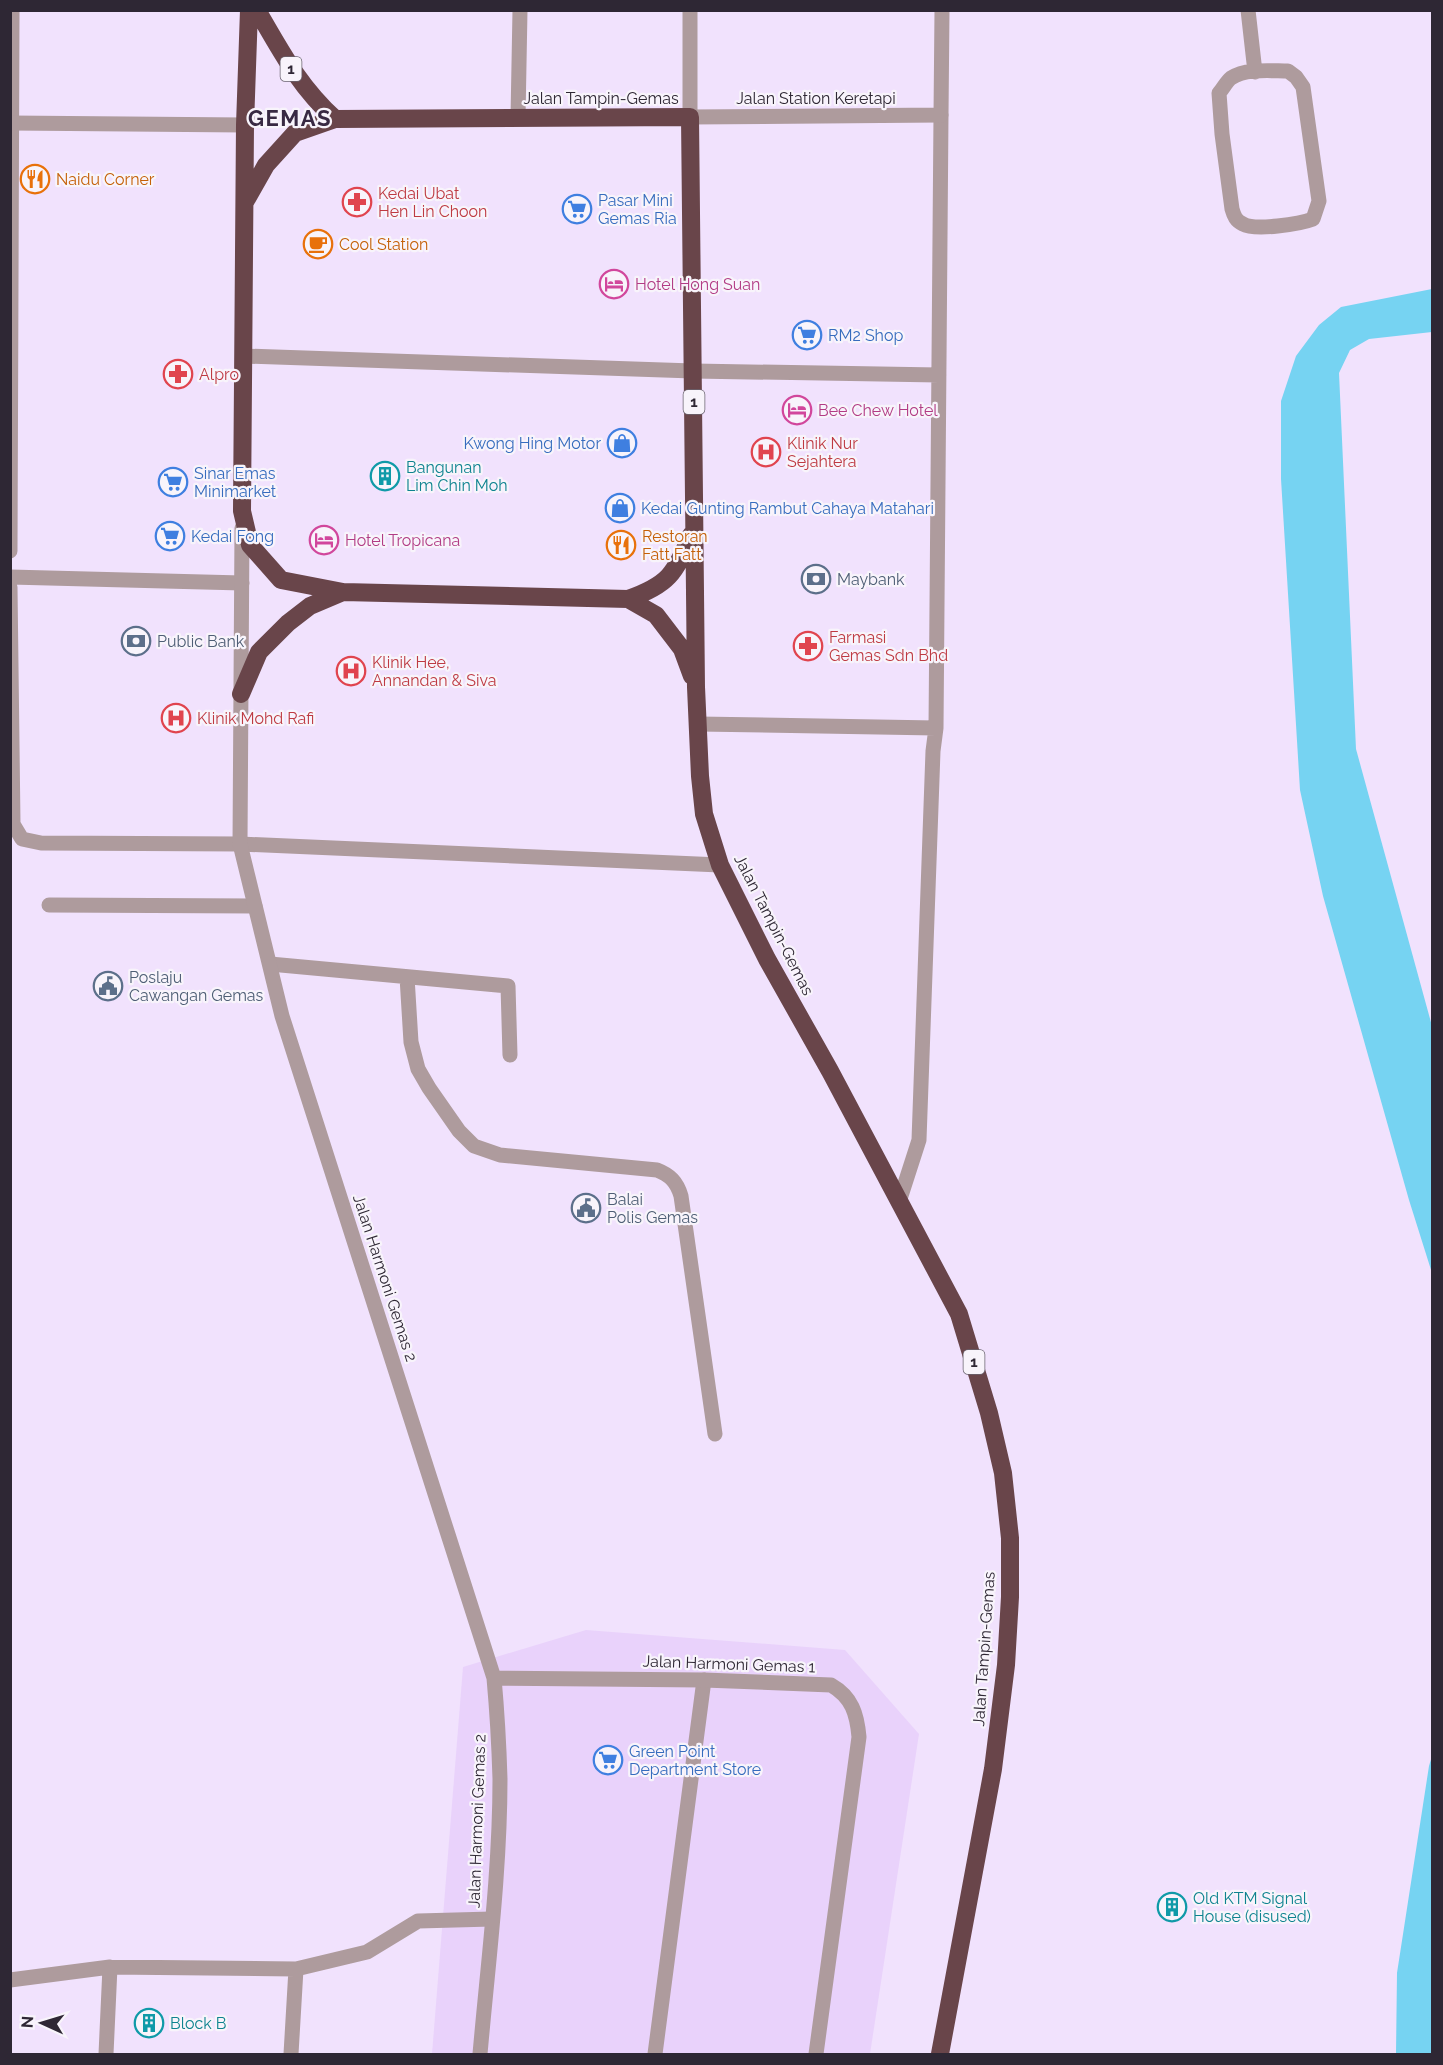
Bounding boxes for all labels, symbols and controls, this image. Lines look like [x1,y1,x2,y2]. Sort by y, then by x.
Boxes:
road number: 1 [280,57,302,81]
street label: Jalan Tampin-Gemas [523,89,679,108]
street label: Jalan Station Keretapi [736,89,896,108]
district label: GEMAS [248,105,332,131]
restaurant icon: Naidu Corner [19,163,51,195]
place label: Naidu Corner [56,170,155,189]
place label: Kedai Ubat Hen Lin Choon [378,184,487,221]
pharmacy icon: Kedai Ubat Hen Lin Choon [341,186,373,218]
place label: Pasar Mini Gemas Ria [598,191,677,228]
supermarket icon: Pasar Mini Gemas Ria [561,193,593,225]
cafe icon: Cool Station [302,228,334,260]
place label: Cool Station [339,235,428,254]
hotel icon: Hotel Hong Suan [598,268,630,300]
place label: Hotel Hong Suan [635,275,760,294]
supermarket icon: RM2 Shop [791,319,823,351]
place label: RM2 Shop [828,326,903,345]
pharmacy icon: Alpro [162,358,194,390]
place label: Alpro [199,365,239,384]
road number: 1 [684,390,704,414]
hotel icon: Bee Chew Hotel [781,394,813,426]
place label: Bee Chew Hotel [818,401,938,420]
shop icon: Kwong Hing Motor [606,427,638,459]
place label: Kwong Hing Motor [464,434,601,453]
place label: Klinik Nur Sejahtera [787,434,858,471]
hospital icon: Klinik Nur Sejahtera [750,436,782,468]
place label: Bangunan Lim Chin Moh [406,458,508,495]
building icon: Bangunan Lim Chin Moh [369,460,401,492]
place label: Sinar Emas Minimarket [194,464,277,501]
supermarket icon: Sinar Emas Minimarket [157,466,189,498]
shop icon: Kedai Gunting Rambut Cahaya Matahari [604,492,636,524]
place label: Kedai Gunting Rambut Cahaya Matahari [641,499,934,518]
supermarket icon: Kedai Fong [154,520,186,552]
hotel icon: Hotel Tropicana [308,524,340,556]
place label: Kedai Fong [191,527,274,546]
place label: Restoran Fatt Fatt [642,527,708,564]
restaurant icon: Restoran Fatt Fatt [605,529,637,561]
place label: Hotel Tropicana [345,531,460,550]
bank icon: Maybank [800,563,832,595]
place label: Maybank [837,570,905,589]
bank icon: Public Bank [120,625,152,657]
place label: Farmasi Gemas Sdn Bhd [829,628,948,665]
pharmacy icon: Farmasi Gemas Sdn Bhd [792,630,824,662]
place label: Public Bank [157,632,245,651]
place label: Klinik Hee, Annandan & Siva [372,653,497,690]
hospital icon: Klinik Hee, Annandan & Siva [335,655,367,687]
hospital icon: Klinik Mohd Rafi [160,702,192,734]
place label: Klinik Mohd Rafi [197,709,314,728]
street label: Jalan Tampin-Gemas [730,852,818,999]
place label: Poslaju Cawangan Gemas [129,968,264,1005]
public building icon: Poslaju Cawangan Gemas [92,970,124,1002]
place label: Balai Polis Gemas [607,1190,698,1227]
street label: Jalan Harmoni Gemas 2 [349,1192,421,1364]
public building icon: Balai Polis Gemas [570,1192,602,1224]
road number: 1 [964,1350,984,1374]
street label: Jalan Tampin-Gemas [969,1571,999,1727]
street label: Jalan Harmoni Gemas 1 [642,1651,816,1677]
street label: Jalan Harmoni Gemas 2 [464,1734,490,1908]
place label: Green Point Department Store [629,1742,761,1779]
supermarket icon: Green Point Department Store [592,1744,624,1776]
place label: Old KTM Signal House (disused) [1193,1889,1311,1926]
building icon: Old KTM Signal House (disused) [1156,1891,1188,1923]
north arrow [12,1993,72,2053]
building icon: Block B [133,2007,165,2039]
place label: Block B [170,2014,227,2033]
text: N [18,2015,37,2029]

